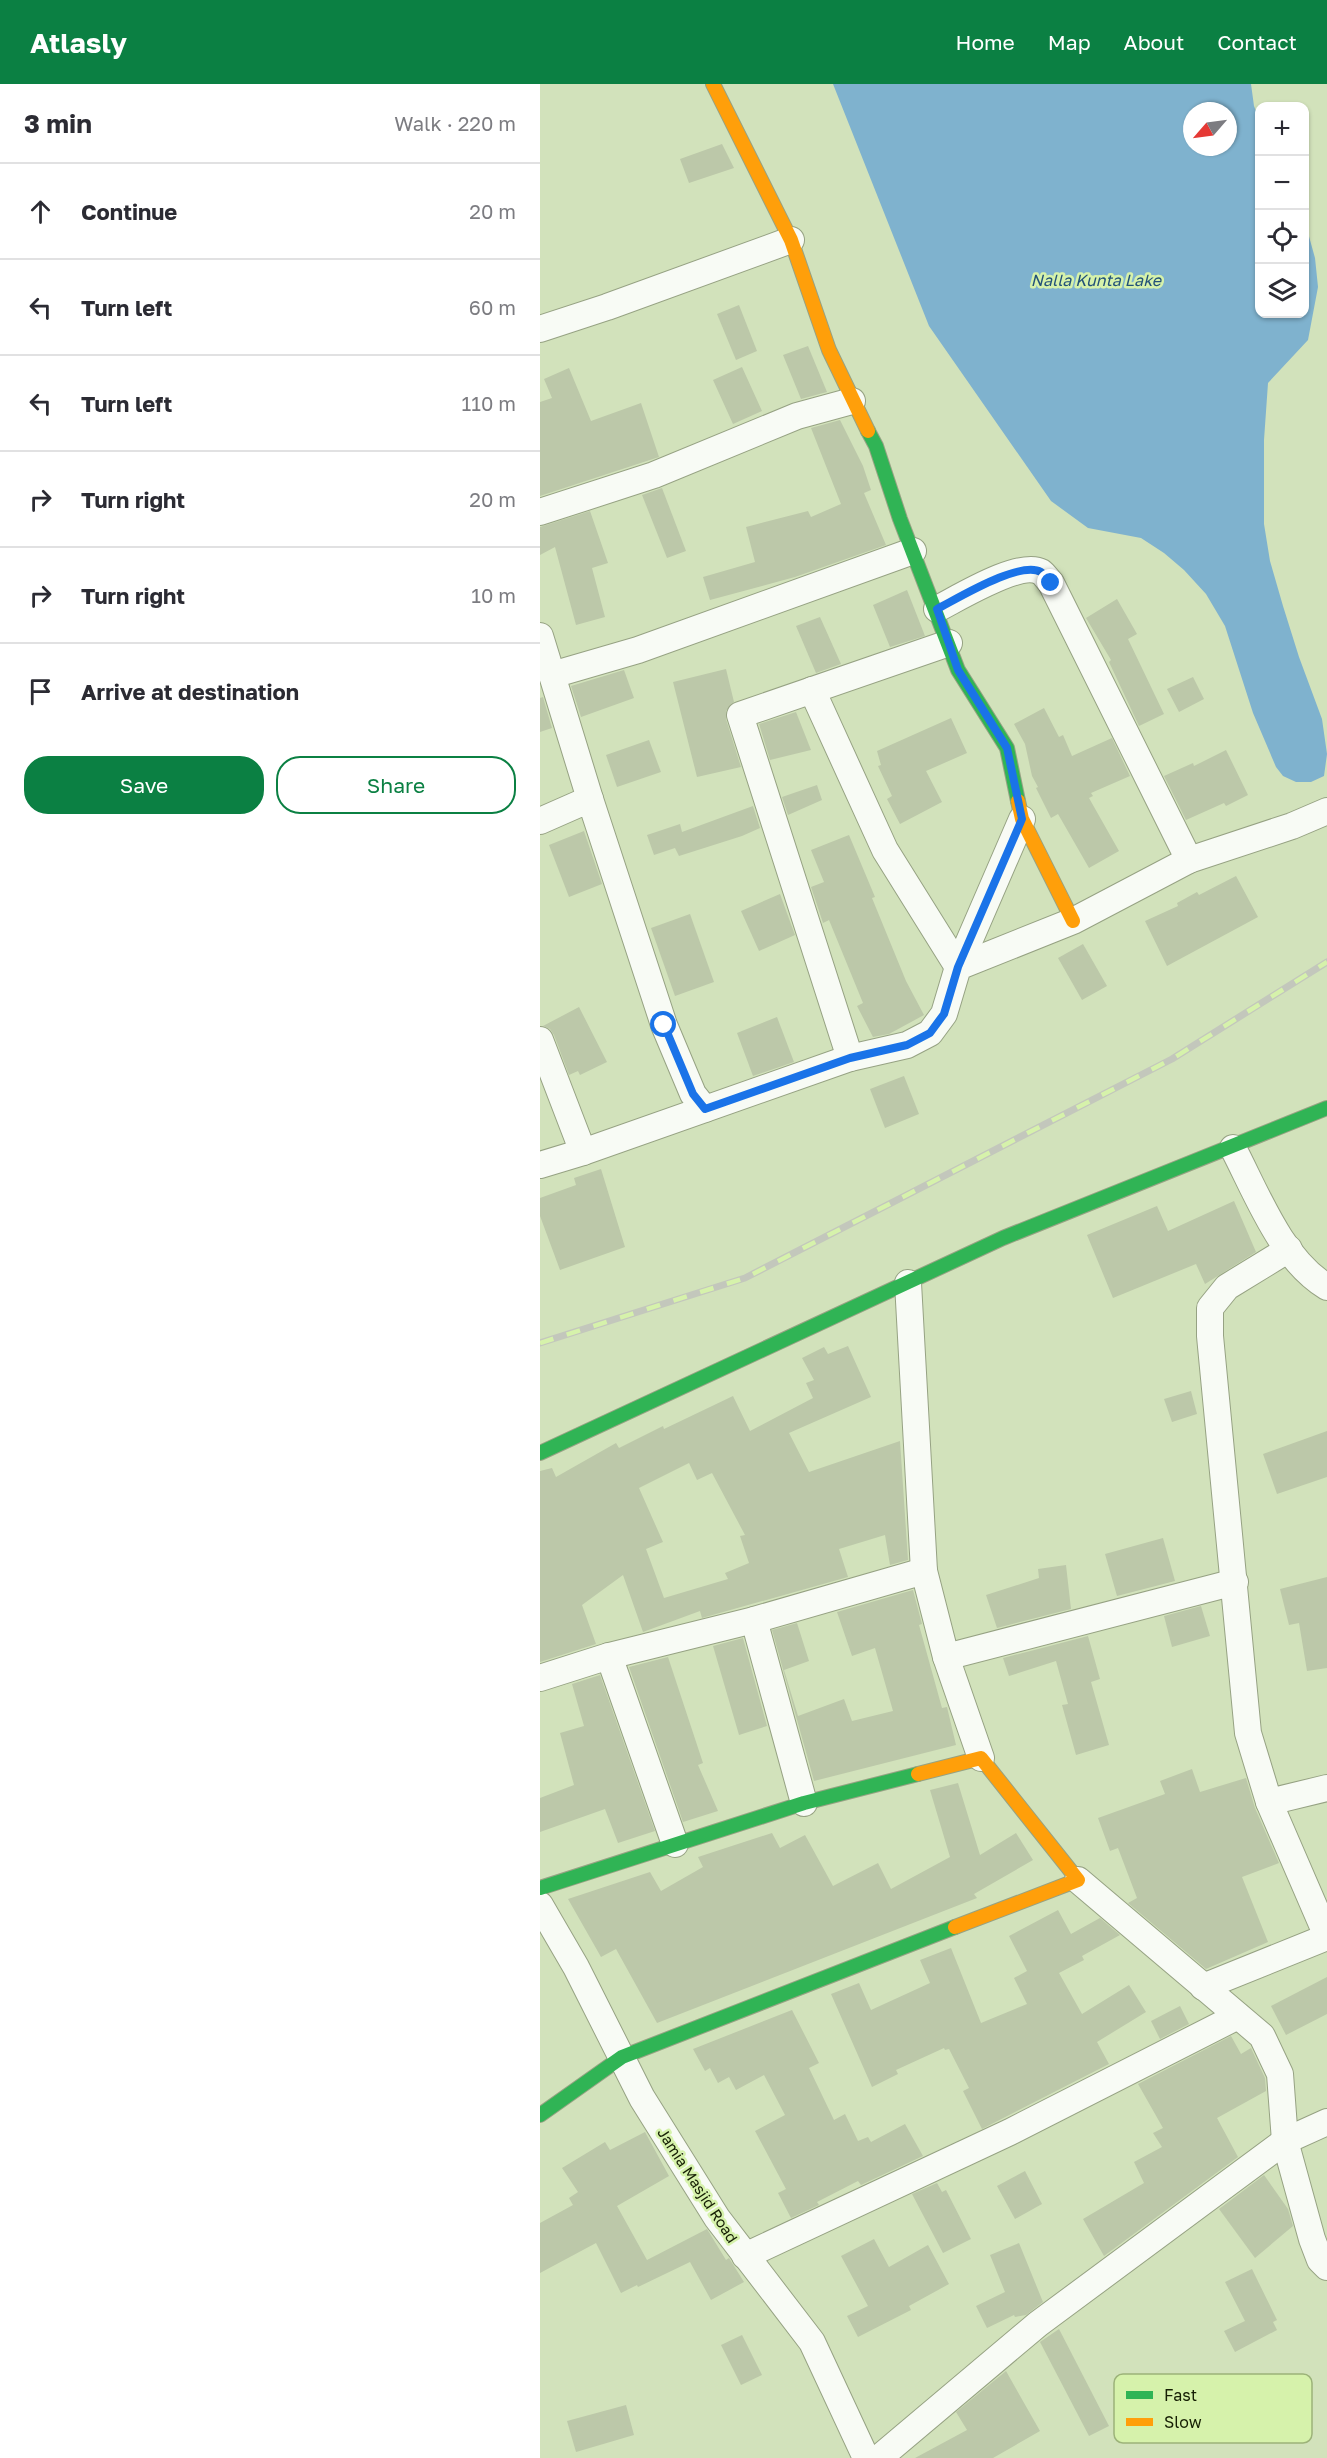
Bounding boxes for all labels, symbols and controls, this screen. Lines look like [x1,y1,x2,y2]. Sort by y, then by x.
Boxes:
text: Atlasly [30,26,127,59]
text: Home [955,29,1015,55]
text: Map [1048,29,1091,55]
text: About [1124,29,1184,55]
text: Contact [1217,29,1297,55]
north arrow [1183,102,1237,156]
map controls [1255,102,1309,318]
button: + [1255,102,1309,156]
text: 3 min [24,108,92,139]
text: Walk · 220 m [394,111,516,135]
button: − [1255,156,1309,210]
icon: ahead [24,195,57,228]
text: Continue [81,198,177,225]
text: 20 m [469,199,516,223]
button: locate [1255,210,1309,264]
button: layers [1255,264,1309,318]
water label: Nalla Kunta Lake [1031,270,1163,290]
icon: left [24,291,57,324]
text: Turn left [81,294,172,321]
text: 60 m [469,295,516,319]
icon: left [24,387,57,420]
text: Turn left [81,390,172,417]
text: 110 m [462,391,516,415]
icon: right [24,483,57,516]
text: Turn right [81,486,185,513]
text: 20 m [469,487,516,511]
route end [1037,569,1063,595]
icon: right [24,579,57,612]
text: Turn right [81,582,185,609]
text: 10 m [471,583,516,607]
icon: arrive [24,675,57,708]
text: Arrive at destination [81,678,299,705]
button: Save [24,756,264,814]
button: Share [276,756,516,814]
route start [650,1011,676,1037]
street label: Jamia Masjid Road [654,2124,742,2246]
legend [1114,2374,1312,2443]
text: Fast [1164,2385,1197,2405]
text: Slow [1164,2412,1202,2432]

